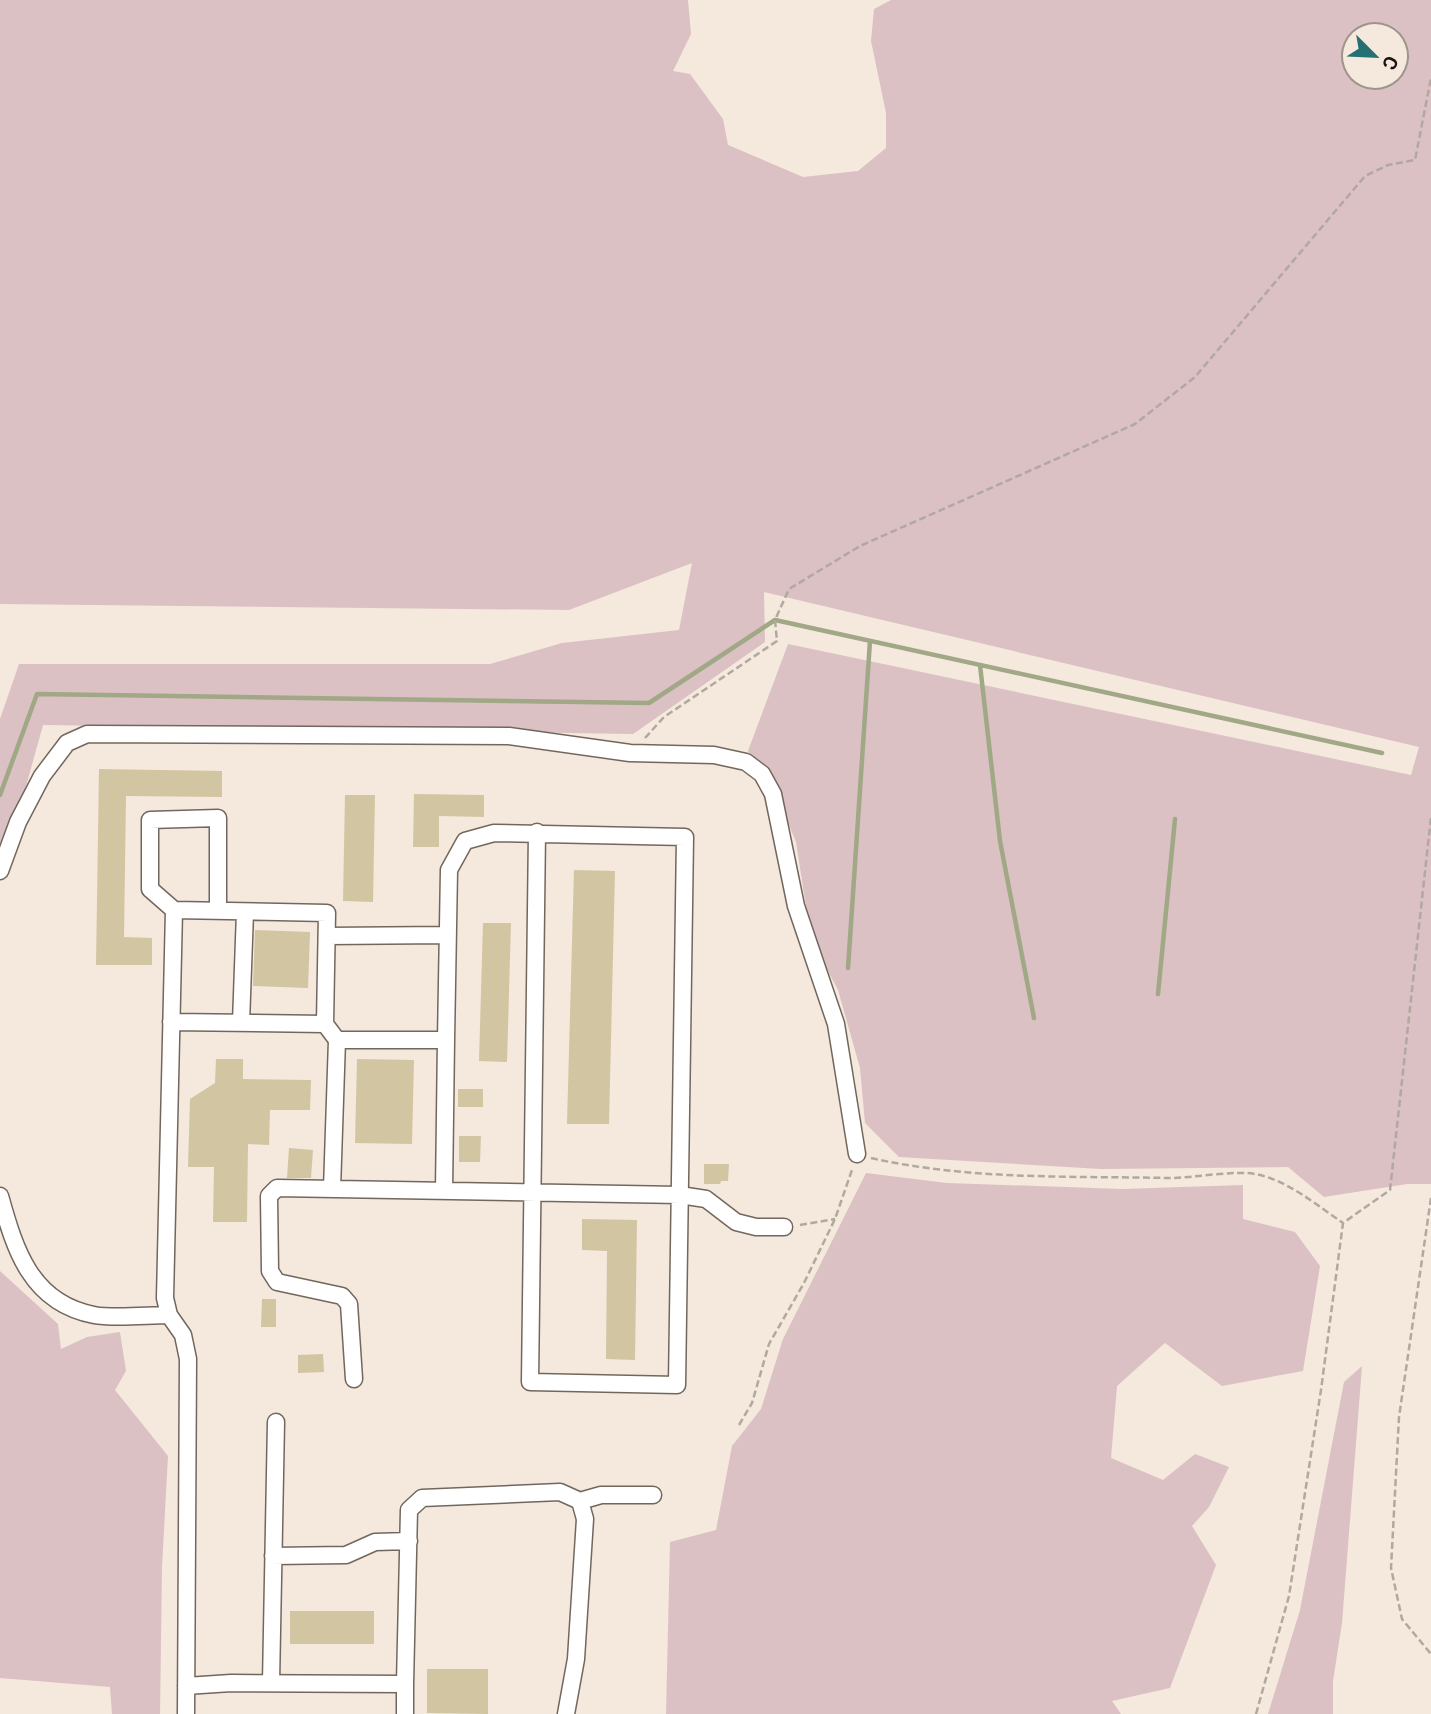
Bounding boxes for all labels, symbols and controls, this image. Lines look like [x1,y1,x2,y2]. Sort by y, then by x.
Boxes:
north arrow [1340,21,1410,91]
text: С [1377,52,1403,73]

